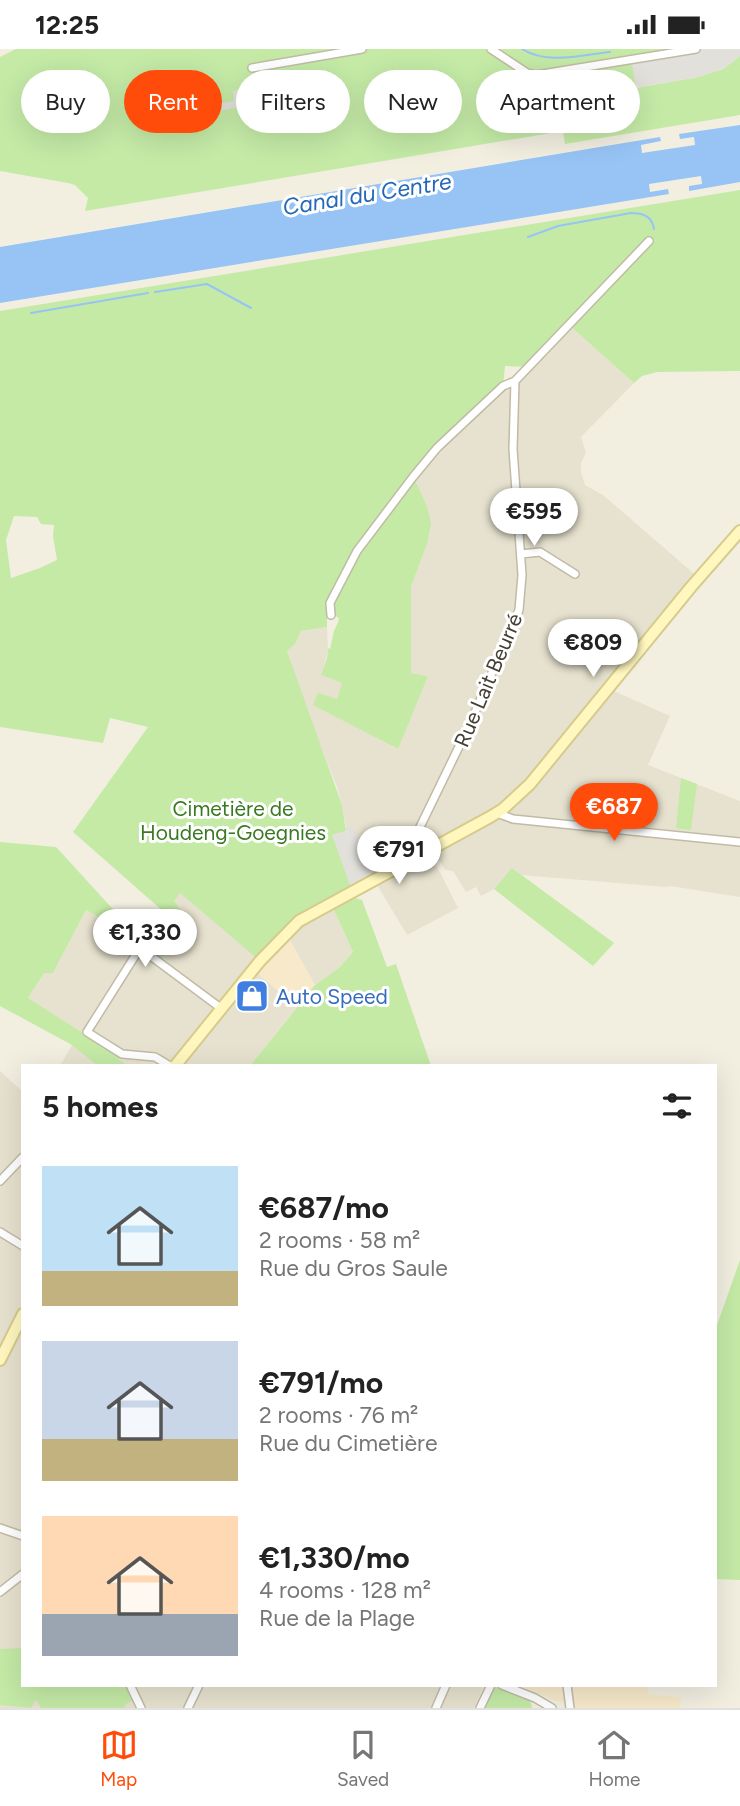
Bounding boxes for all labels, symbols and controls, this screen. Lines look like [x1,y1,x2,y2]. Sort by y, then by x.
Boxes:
text: 12:25 [35,9,99,41]
chip: Buy [21,70,110,133]
chip: Rent [124,70,222,133]
chip: Filters [236,70,350,133]
chip: New [364,70,462,133]
chip: Apartment [476,70,640,133]
water label: Canal du Centre [281,167,454,221]
pin: €595 [493,489,575,548]
text: €595 [506,497,562,525]
street label: Rue Lait Beurré [449,609,527,751]
pin: €809 [552,619,634,679]
text: €809 [564,628,622,656]
pin: €687 [573,783,655,843]
text: €687 [586,792,642,820]
park label: Cimetière de Houdeng-Goegnies [140,796,326,845]
pin: €791 [358,827,440,886]
text: €791 [373,835,425,863]
pin: €1,330 [88,909,202,969]
text: €1,330 [109,918,181,946]
shop icon: Auto Speed [233,977,271,1015]
place label: Auto Speed [276,984,388,1009]
icon: filters [658,1087,696,1125]
text: 5 homes [42,1088,158,1125]
text: €687/mo [259,1189,389,1226]
icon: home [98,1194,182,1278]
text: 2 rooms · 58 m² [259,1226,420,1254]
text: Rue du Gros Saule [259,1254,448,1282]
text: €791/mo [259,1364,383,1401]
icon: home [98,1369,182,1453]
text: 2 rooms · 76 m² [259,1401,418,1429]
text: Rue du Cimetière [259,1429,437,1457]
text: €1,330/mo [259,1539,410,1576]
icon: home [98,1544,182,1628]
text: 4 rooms · 128 m² [259,1576,431,1604]
text: Rue de la Plage [259,1604,415,1632]
tab: Map [100,1726,138,1791]
tab: Saved [337,1726,389,1791]
tab: Home [589,1726,640,1791]

